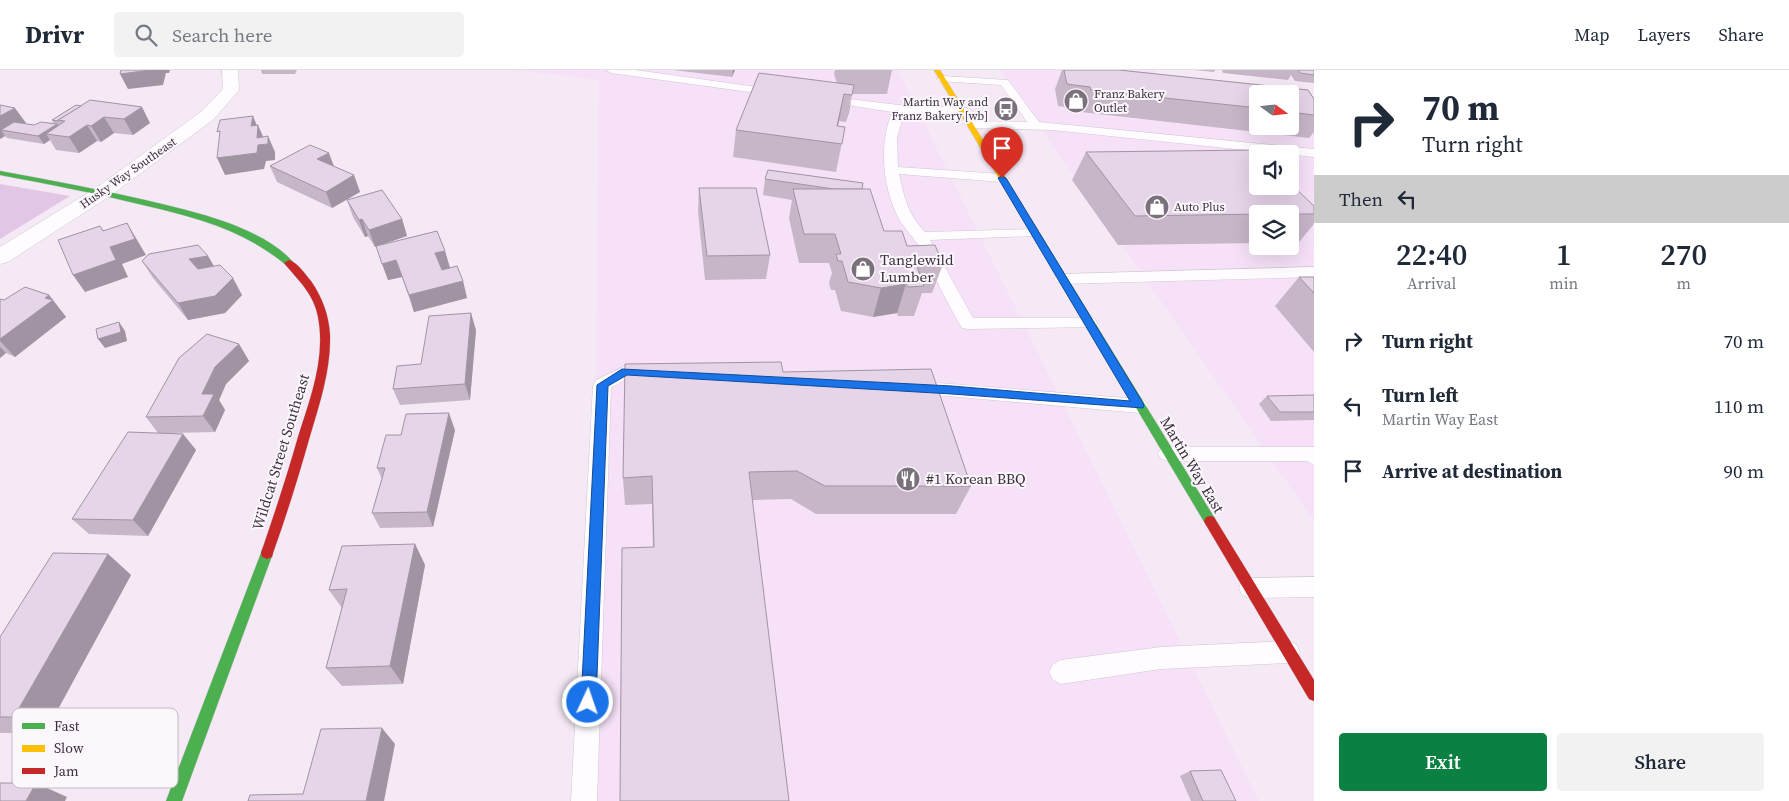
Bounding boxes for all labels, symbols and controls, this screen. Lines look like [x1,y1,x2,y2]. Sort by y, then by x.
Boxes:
search box [114,12,464,57]
text: Drivr [25,18,84,51]
icon: search [132,21,160,49]
text: Search here [172,22,273,48]
text: Map [1574,22,1609,47]
text: Layers [1637,22,1690,47]
text: Share [1718,22,1764,47]
text: 70 m [1422,84,1499,132]
north arrow [1249,85,1299,135]
map controls [1249,85,1299,255]
place label: Franz Bakery Outlet [1094,86,1166,116]
shop icon: Franz Bakery Outlet [1063,88,1089,114]
icon: right [1339,90,1404,155]
place label: Martin Way and Franz Bakery [wb] [891,94,988,124]
bus stop icon: Martin Way and Franz Bakery [wb] [993,96,1019,122]
pin [981,127,1023,178]
text: Turn right [1422,129,1523,159]
street label: Husky Way Southeast [77,134,179,212]
icon: arrive [988,134,1016,162]
button: sound [1249,145,1299,195]
icon: left [1393,185,1421,213]
text: Then [1339,186,1383,212]
shop icon: Auto Plus [1144,194,1170,220]
place label: Auto Plus [1174,199,1225,215]
button: layers [1249,205,1299,255]
text: 22:40 [1396,234,1467,275]
text: 1 [1556,234,1572,275]
text: 270 [1660,234,1707,275]
place label: Tanglewild Lumber [880,249,954,287]
shop icon: Tanglewild Lumber [850,256,876,282]
text: Arrival [1407,272,1456,294]
text: min [1549,272,1578,294]
text: m [1676,272,1691,294]
icon: right [1339,327,1367,355]
text: Turn right [1382,328,1473,354]
text: 70 m [1723,328,1764,354]
street label: Wildcat Street Southeast [247,371,314,532]
text: Turn left [1382,382,1458,408]
icon: left [1339,392,1367,420]
text: 110 m [1714,393,1764,419]
text: Martin Way East [1382,408,1498,430]
street label: Martin Way East [1155,413,1230,517]
icon: arrive [1339,457,1367,485]
text: Arrive at destination [1382,458,1562,484]
text: 90 m [1723,458,1764,484]
restaurant icon: #1 Korean BBQ [895,466,921,492]
place label: #1 Korean BBQ [926,468,1026,489]
position arrow [561,675,613,727]
legend [12,708,178,788]
text: Fast [54,716,80,736]
button: Exit [1339,733,1547,791]
button: Share [1557,733,1764,791]
text: Slow [54,738,84,758]
text: Jam [53,761,79,781]

